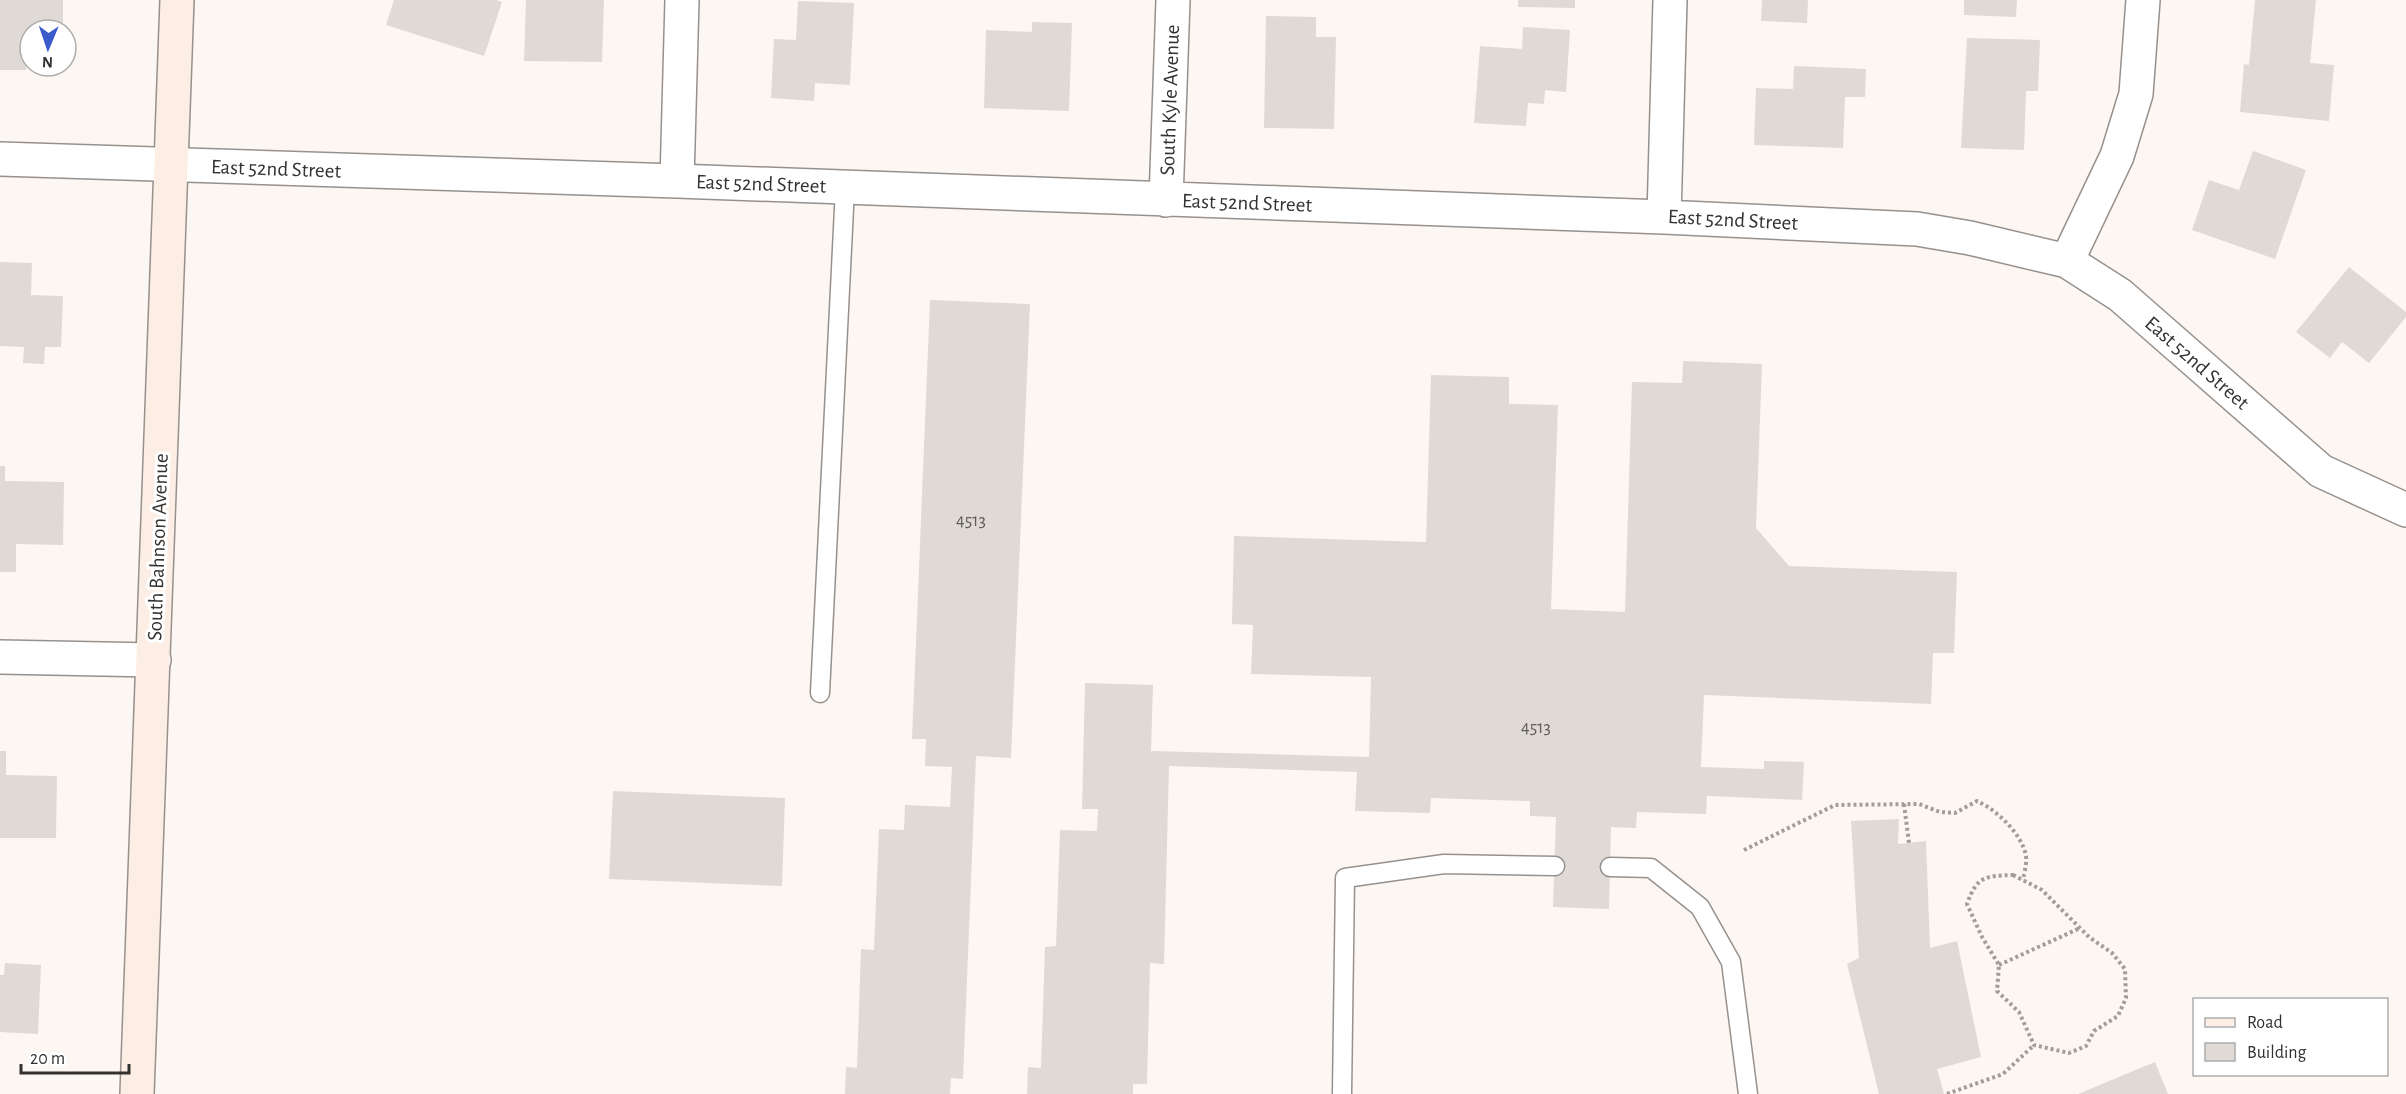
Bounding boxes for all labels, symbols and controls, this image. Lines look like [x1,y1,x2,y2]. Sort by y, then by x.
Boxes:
north arrow [18,18,78,78]
street label: South Kyle Avenue [1157,24,1183,176]
text: N [42,54,53,70]
street label: East 52nd Street [211,156,342,182]
street label: East 52nd Street [696,171,827,197]
street label: East 52nd Street [1182,190,1313,216]
street label: East 52nd Street [1667,206,1799,234]
street label: East 52nd Street [2141,312,2253,414]
street label: South Bahnson Avenue [144,453,172,641]
house number: 4513 [956,512,986,530]
house number: 4513 [1521,719,1551,737]
legend [2193,998,2388,1076]
text: Road [2247,1014,2283,1032]
scale bar [21,1037,129,1075]
text: Building [2247,1044,2307,1062]
text: 20 m [30,1050,65,1068]

